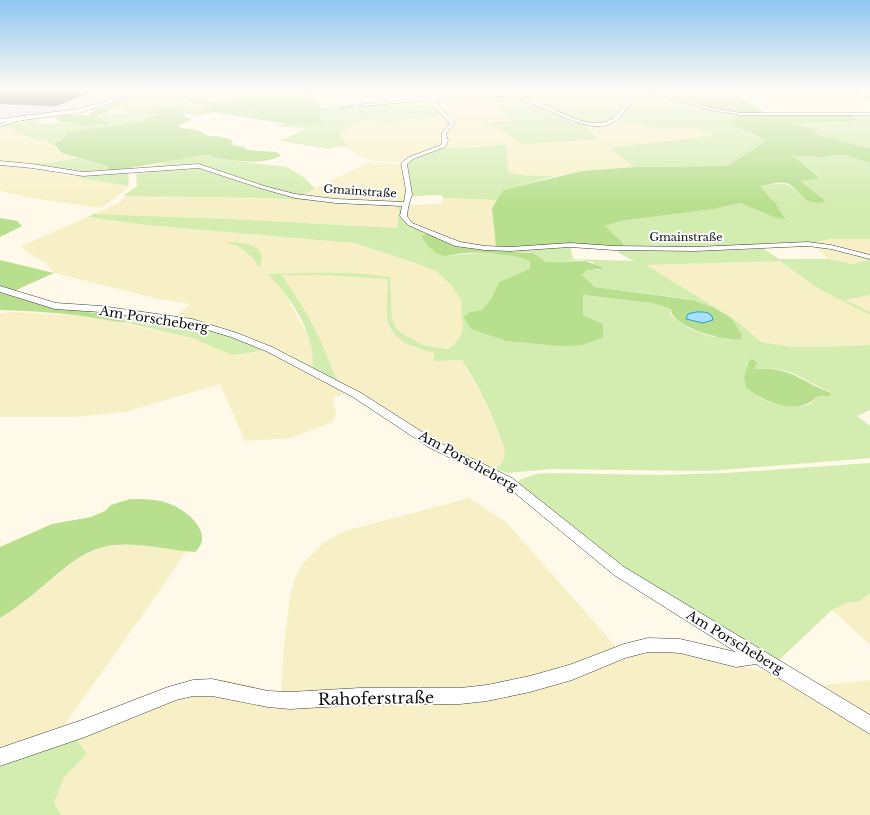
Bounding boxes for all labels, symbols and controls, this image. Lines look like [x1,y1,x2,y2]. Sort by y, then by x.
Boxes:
street label: Gmainstraße [323,181,397,201]
street label: Gmainstraße [649,230,723,244]
street label: Am Porscheberg [97,302,210,336]
street label: Am Porscheberg [415,426,520,495]
street label: Am Porscheberg [683,606,787,678]
street label: Rahoferstraße [318,687,434,709]

